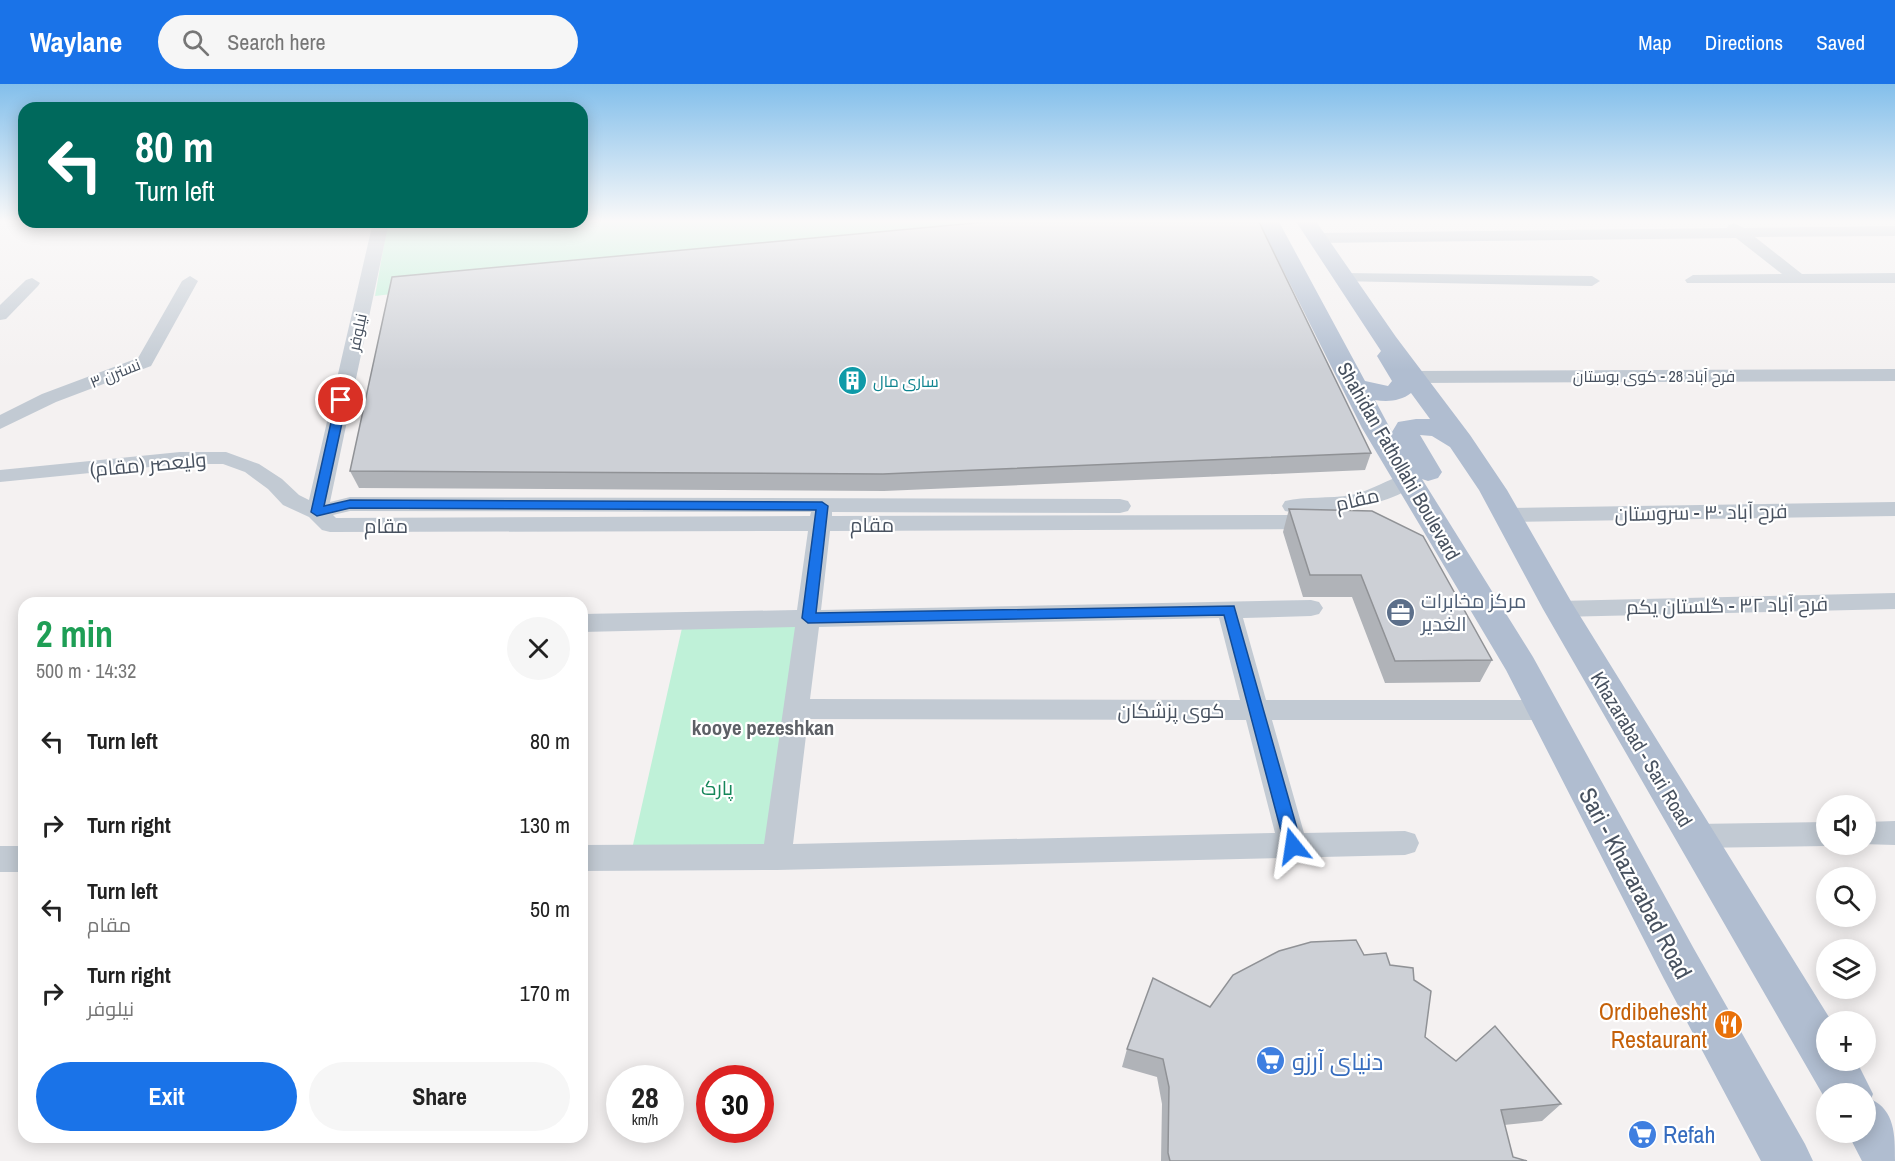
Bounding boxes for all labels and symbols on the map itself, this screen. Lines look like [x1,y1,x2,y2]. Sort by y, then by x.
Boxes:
street label: نیلوفر [342,311,372,354]
street label: نسترن ۳ [86,353,144,393]
street label: Shahidan Fathollahi Boulevard [1331,357,1467,565]
building icon: ساری مال [836,365,868,397]
street label: فرح آباد 28 - کوی بوستان [1573,365,1735,388]
place label: ساری مال [873,370,939,392]
pin [315,374,366,425]
street label: ولیعصر (مقام) [89,445,207,484]
street label: مقام [1333,481,1382,518]
street label: فرح آباد ۳۰ - سروستان [1614,497,1788,528]
street label: مقام [850,511,894,539]
street label: مقام [364,512,408,540]
place label: مرکز مخابرات الغدیر [1420,587,1526,637]
street label: فرح آباد ۳۲ - گلستان یکم [1626,590,1828,621]
office icon: مرکز مخابرات الغدیر [1384,596,1416,628]
street label: Khazarabad - Sari Road [1585,666,1699,832]
street label: کوی پزشکان [1118,697,1224,724]
district label: kooye pezeshkan [692,713,834,742]
park label: پارک [701,774,734,801]
street label: Sari - Khazarabad Road [1572,782,1700,984]
position arrow [1261,814,1325,878]
place label: Ordibehesht Restaurant [1599,995,1708,1055]
restaurant icon: Ordibehesht Restaurant [1712,1009,1744,1041]
supermarket icon: دنیای آرزو [1255,1045,1287,1077]
place label: دنیای آرزو [1292,1045,1383,1077]
speed limit sign: 30 [696,1065,774,1143]
supermarket icon: Refah [1626,1118,1658,1150]
place label: Refah [1663,1118,1716,1150]

